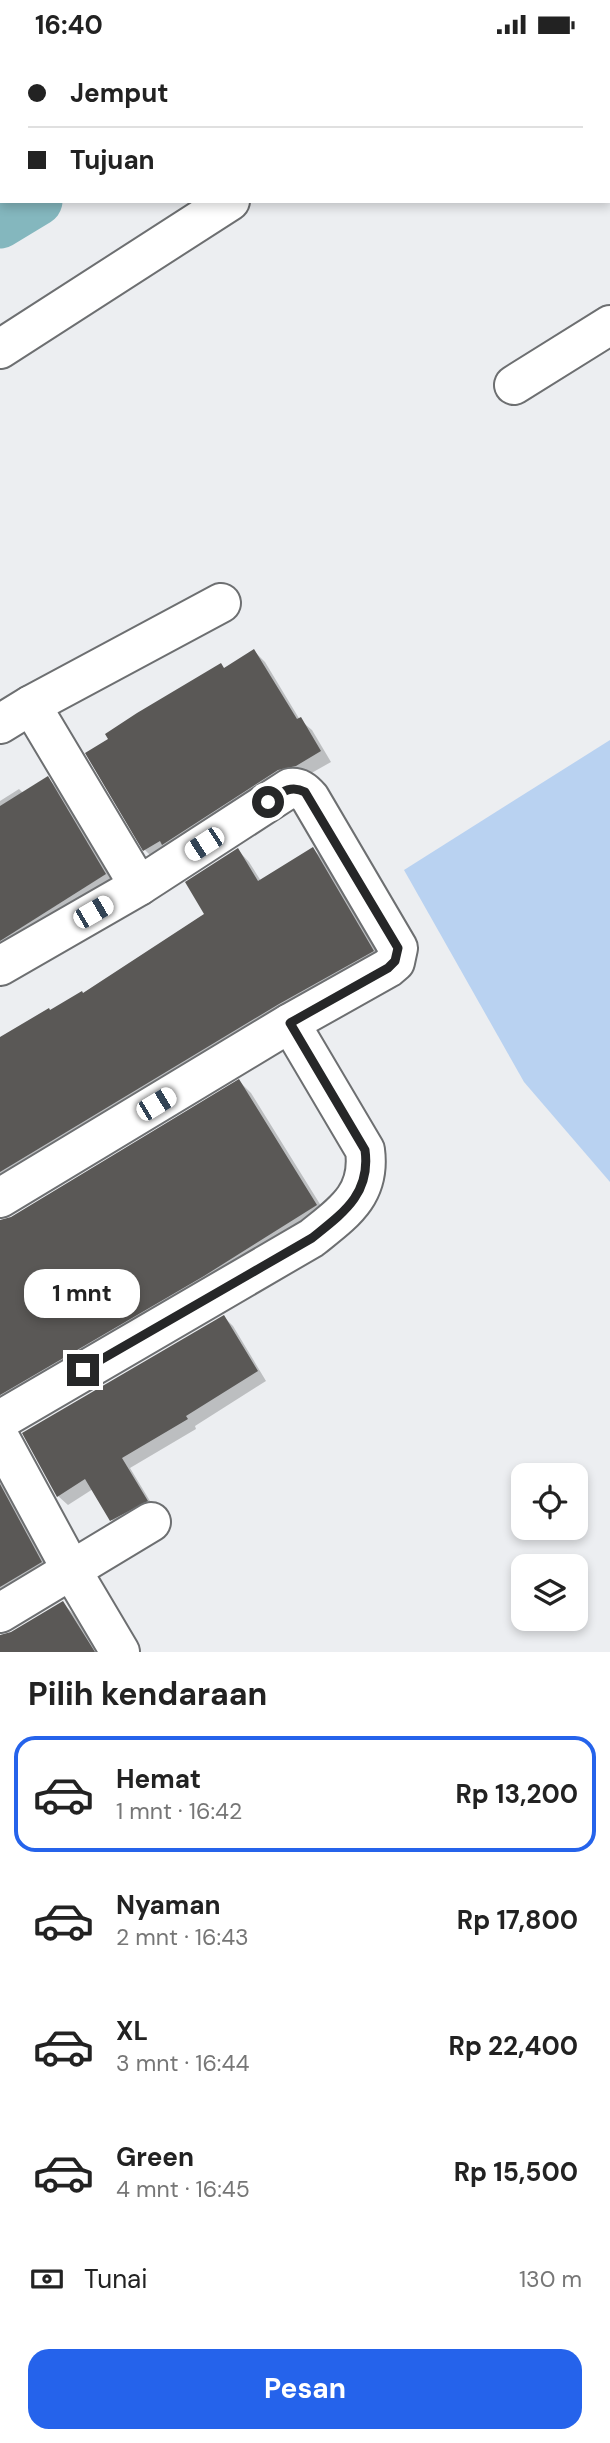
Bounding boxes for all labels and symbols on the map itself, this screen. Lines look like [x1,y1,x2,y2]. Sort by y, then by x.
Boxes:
route start [252,786,284,818]
car [181,824,228,864]
car [70,892,117,932]
car [133,1084,180,1124]
callout: 1 mnt [25,1269,141,1317]
route end [67,1354,99,1386]

